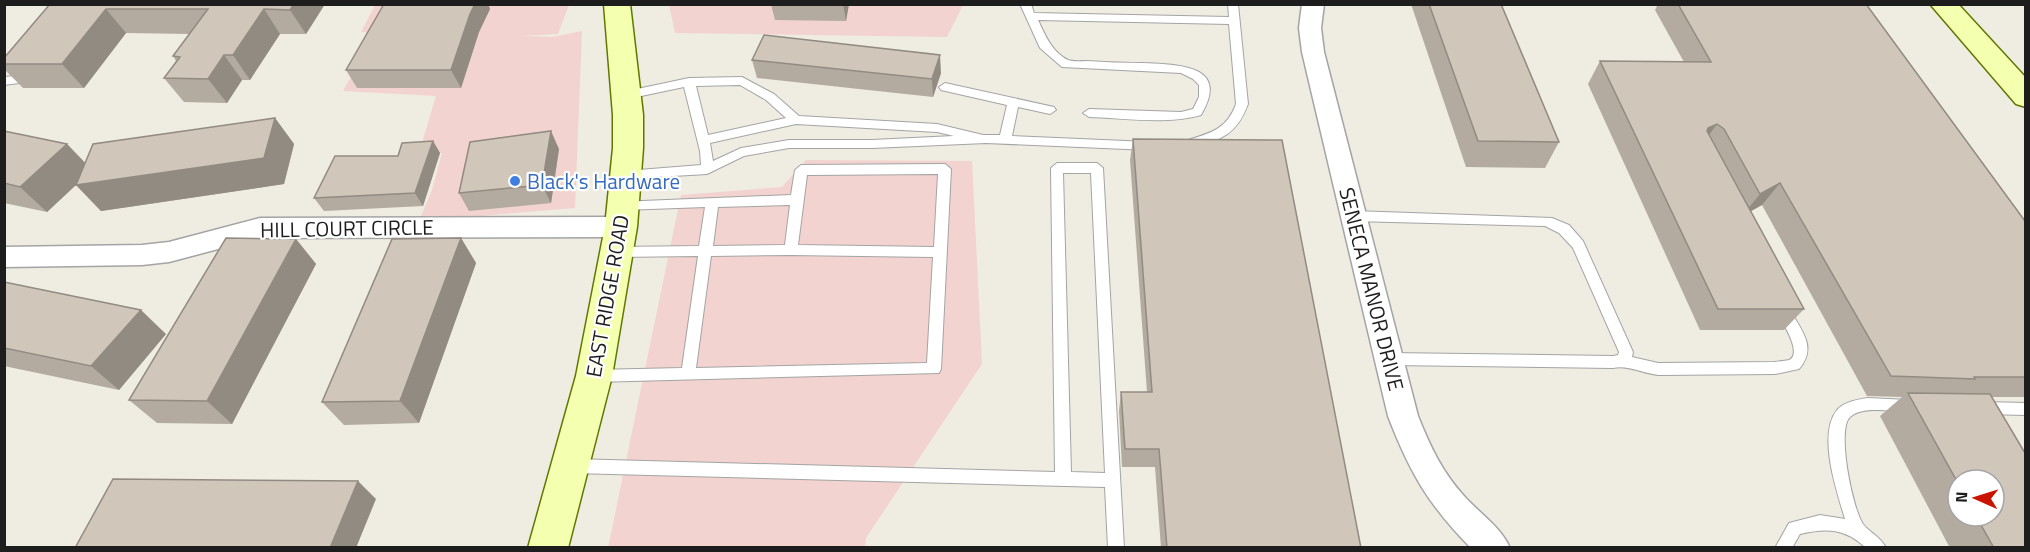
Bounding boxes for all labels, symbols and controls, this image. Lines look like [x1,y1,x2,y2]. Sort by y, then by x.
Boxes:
place label: Black's Hardware [527,165,680,197]
marker: Black's Hardware [508,174,522,188]
street label: SENECA MANOR DRIVE [1331,184,1413,394]
street label: HILL COURT CIRCLE [260,210,434,246]
street label: EAST RIDGE ROAD [577,212,637,380]
north arrow [1946,468,2006,528]
text: N [1949,491,1973,503]

